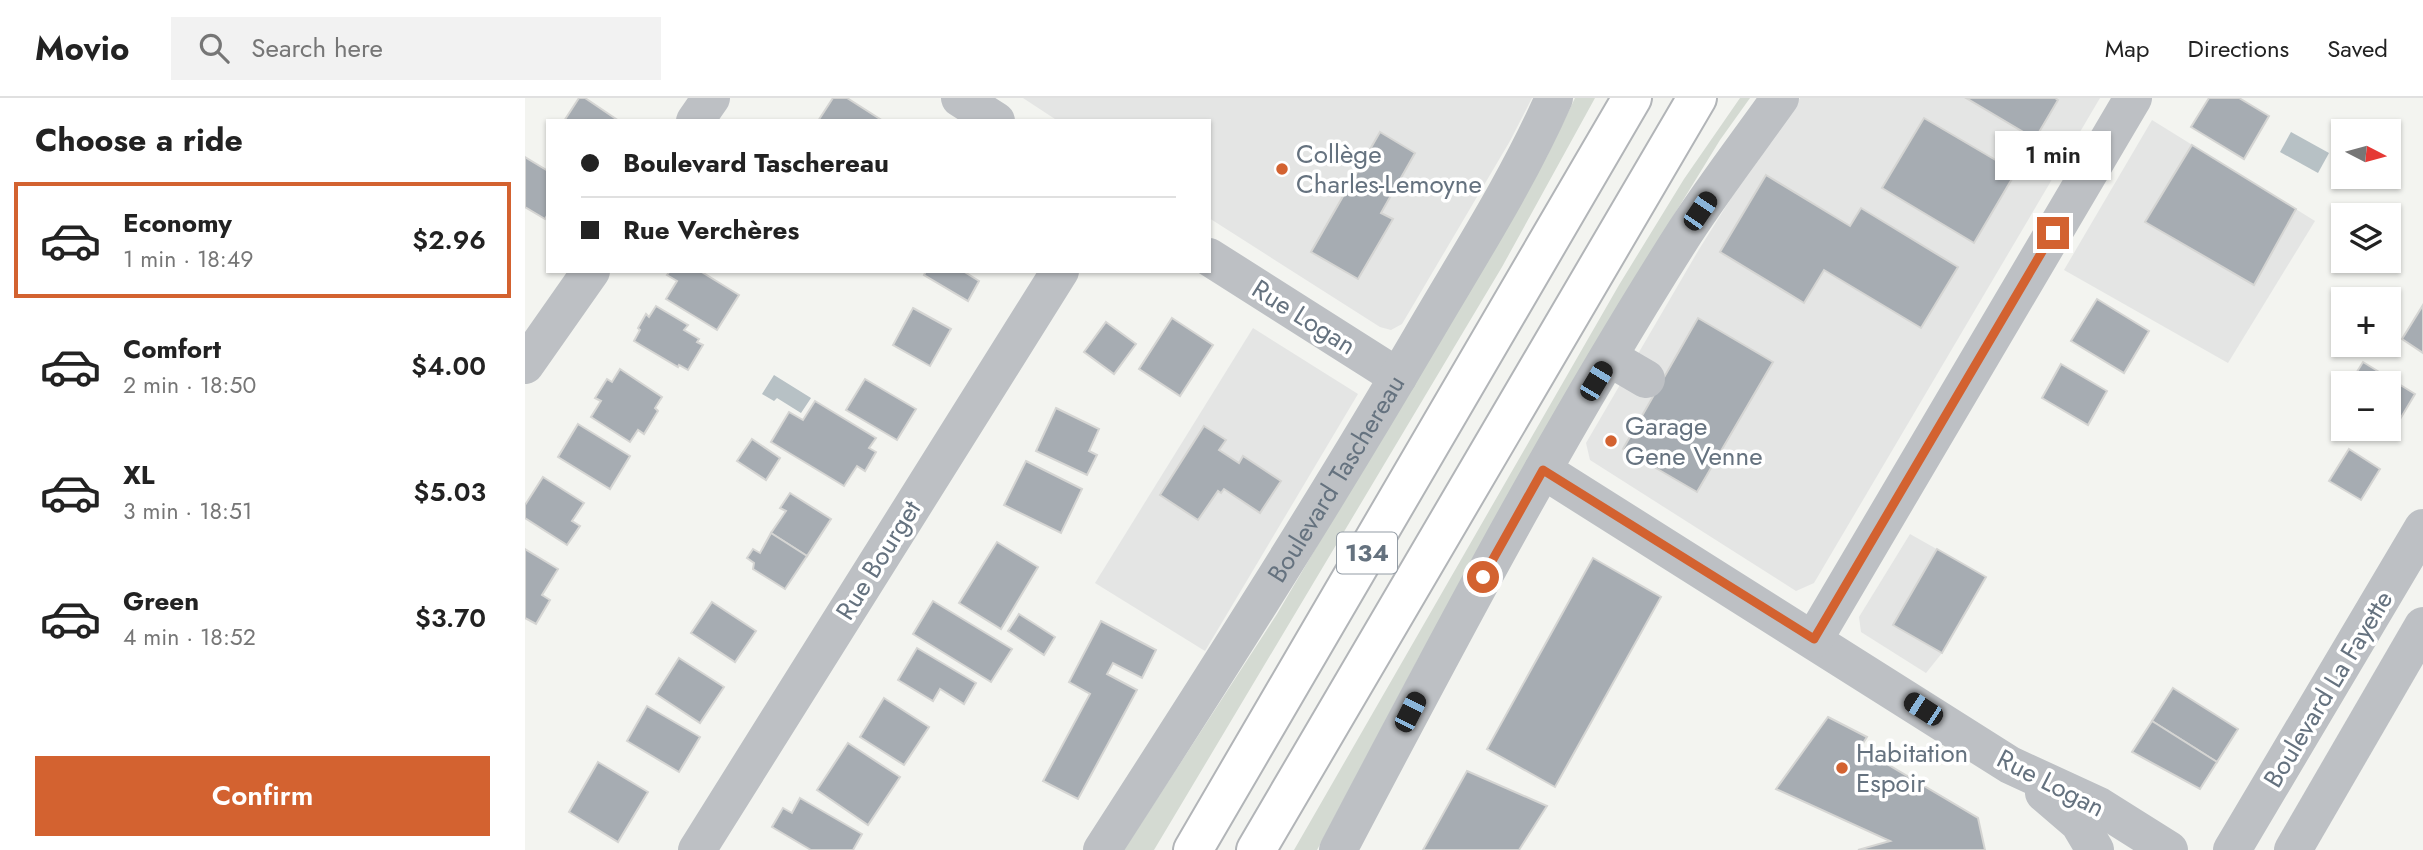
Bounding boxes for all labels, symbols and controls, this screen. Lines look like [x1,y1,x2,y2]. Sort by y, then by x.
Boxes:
search box [171,17,661,80]
text: Movio [35,25,129,72]
icon: search [195,29,233,67]
text: Search here [251,29,383,67]
text: Map [2105,31,2150,66]
text: Directions [2188,31,2289,66]
text: Saved [2327,31,2388,66]
text: Choose a ride [35,117,243,163]
north arrow [2331,119,2401,189]
map controls [2331,119,2401,441]
callout: 1 min [1995,131,2111,180]
place label: Collège Charles-Lemoyne [1296,135,1482,203]
text: 1 min [2025,138,2081,172]
text: Boulevard Taschereau [623,144,889,182]
marker: Collège Charles-Lemoyne [1274,161,1290,177]
car [1680,188,1721,234]
button: layers [2331,203,2401,273]
text: Economy [123,204,232,242]
icon: car [39,209,102,272]
text: Rue Verchères [623,211,799,249]
route end [2037,217,2069,249]
text: $2.96 [412,221,486,259]
text: 1 min · 18:49 [123,242,253,276]
street label: Rue Logan [1245,270,1363,364]
button: + [2331,287,2401,357]
text: Comfort [123,330,221,368]
icon: car [39,335,102,398]
text: $4.00 [411,347,486,385]
car [1577,358,1616,404]
text: 2 min · 18:50 [123,368,256,402]
street label: Boulevard Taschereau [1258,368,1414,590]
button: − [2331,371,2401,441]
place label: Garage Gene Venne [1625,407,1763,475]
marker: Garage Gene Venne [1603,433,1619,449]
text: XL [123,456,155,494]
icon: car [39,461,102,524]
text: $5.03 [414,473,486,511]
street label: Rue Bourget [826,492,930,627]
text: 3 min · 18:51 [123,494,252,528]
road number: 134 [1337,532,1397,574]
route start [1467,561,1499,593]
text: Green [123,582,199,620]
street label: Boulevard La Fayette [2254,583,2402,795]
icon: car [39,587,102,650]
text: $3.70 [415,599,486,637]
text: 4 min · 18:52 [123,620,256,654]
car [1392,689,1429,735]
car [1900,689,1947,729]
place label: Habitation Espoir [1856,734,1968,802]
street label: Rue Logan [1991,740,2111,826]
button: Confirm [35,756,490,836]
marker: Habitation Espoir [1834,760,1850,776]

